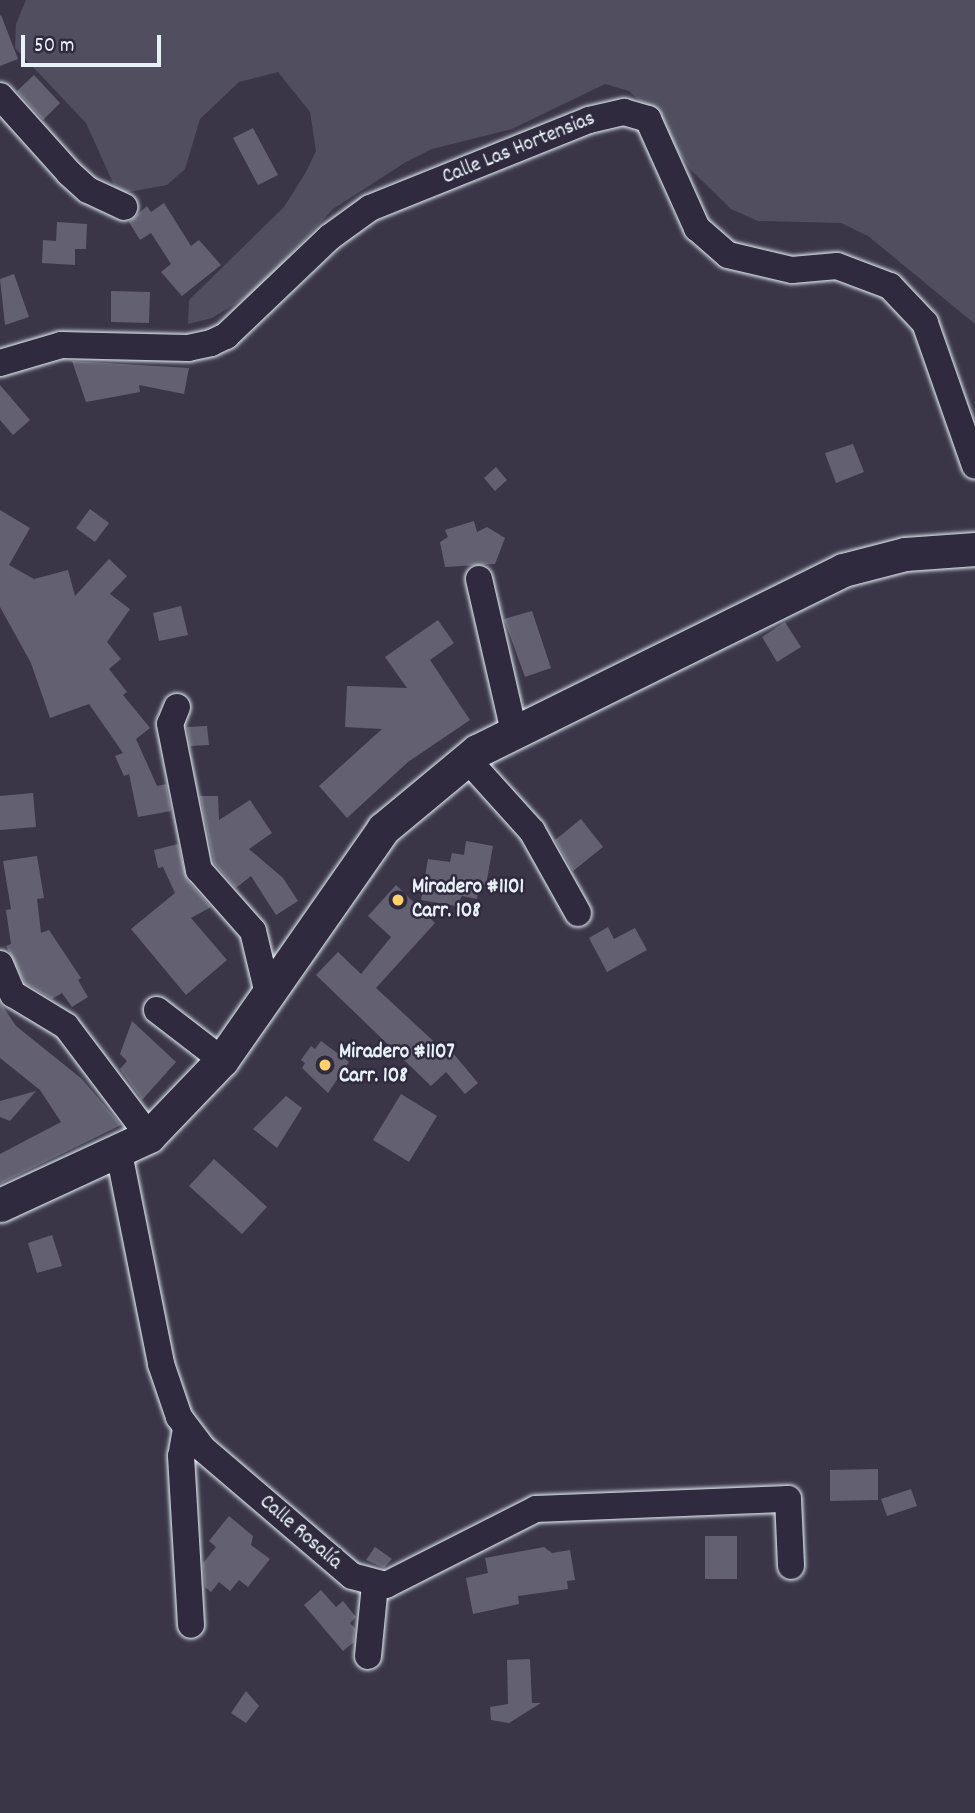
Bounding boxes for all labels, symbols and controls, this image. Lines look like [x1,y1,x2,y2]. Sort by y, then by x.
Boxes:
scale bar [24,21,164,65]
text: 50 m [34,32,74,62]
street label: Calle Las Hortensias [439,107,599,191]
place label: Miradero #1101 Carr. 108 [412,875,524,925]
marker: Miradero #1101 Carr. 108 [390,892,406,908]
place label: Miradero #1107 Carr. 108 [339,1040,455,1090]
marker: Miradero #1107 Carr. 108 [317,1057,333,1073]
street label: Calle Rosalía [254,1490,346,1576]

